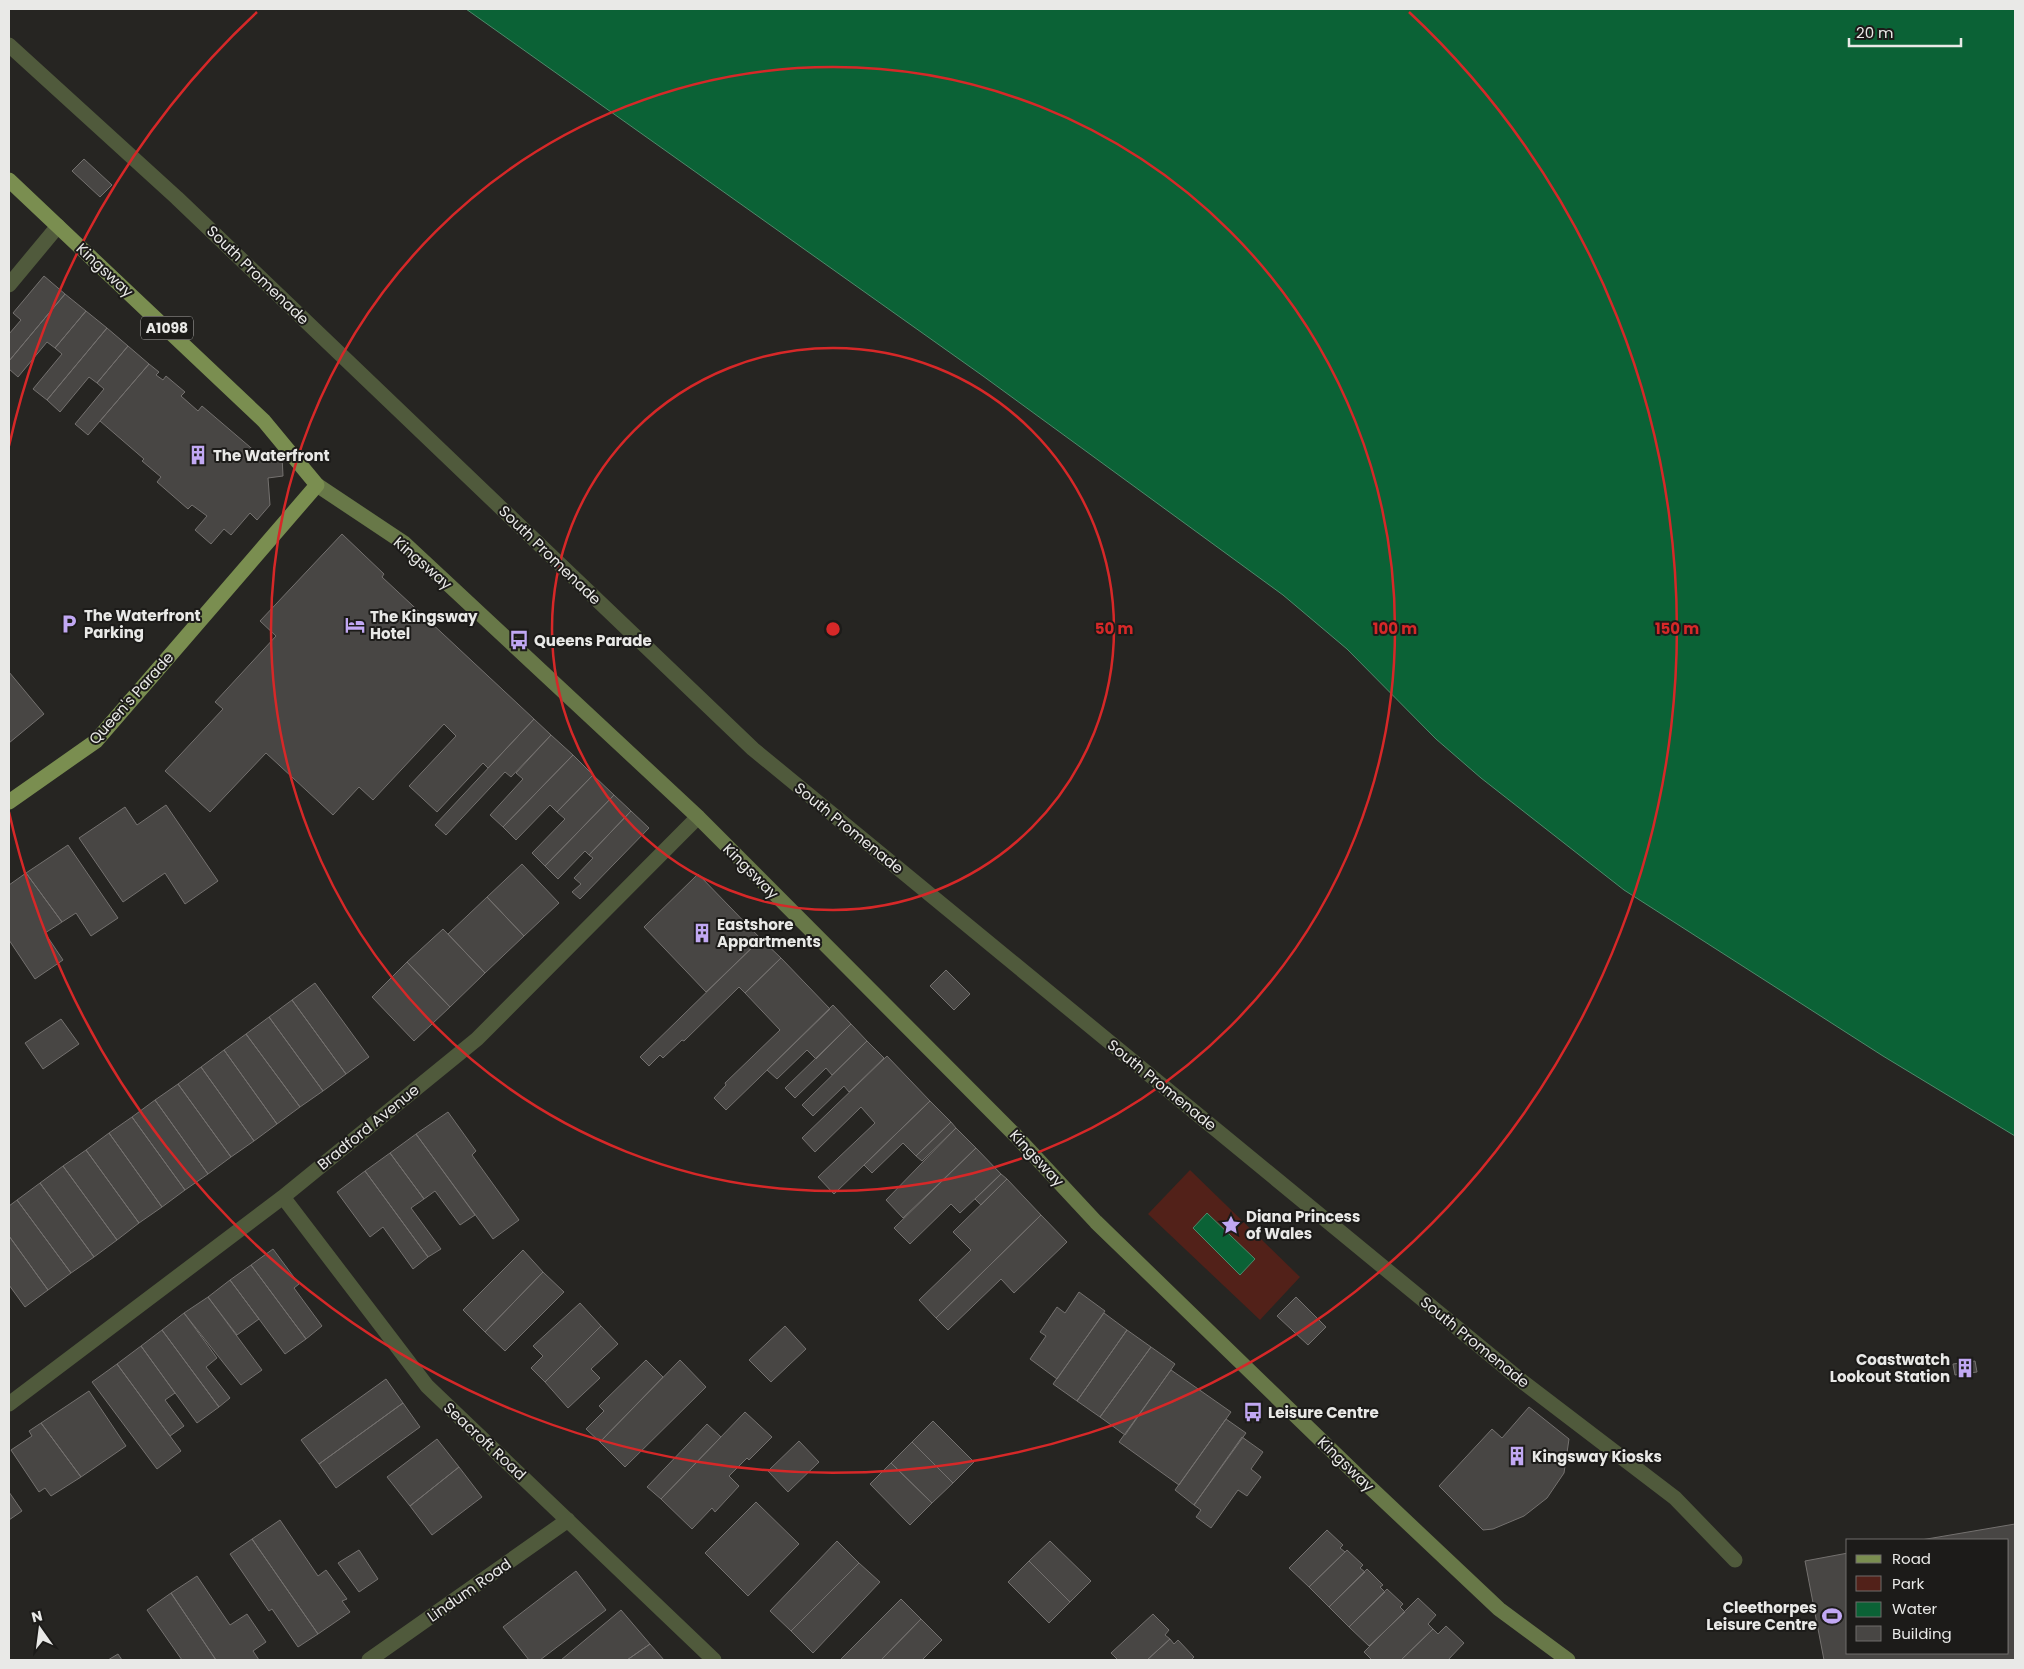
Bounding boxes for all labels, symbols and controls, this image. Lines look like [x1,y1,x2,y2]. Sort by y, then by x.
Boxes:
scale bar [1849,15,1962,47]
text: 20 m [1856,22,1894,43]
street label: South Promenade [202,221,314,329]
street label: Kingsway [72,238,139,302]
road number: A1098 [141,316,193,339]
building icon: The Waterfront [187,444,209,466]
place label: The Waterfront [213,445,330,466]
street label: South Promenade [494,501,606,609]
street label: Kingsway [389,532,457,595]
place label: The Waterfront Parking [84,605,201,643]
place label: The Kingsway Hotel [370,606,478,644]
parking icon: The Waterfront Parking [58,613,80,635]
hotel icon: The Kingsway Hotel [344,614,366,636]
text: 50 m [1095,618,1133,639]
text: 100 m [1373,618,1417,639]
text: 150 m [1655,618,1699,639]
centre of rings [824,620,842,638]
bus stop icon: Queens Parade [508,629,530,651]
place label: Queens Parade [534,630,652,651]
street label: Queen's Parade [84,647,178,749]
street label: South Promenade [790,777,908,879]
street label: Kingsway [718,838,784,904]
place label: Eastshore Appartments [717,914,821,952]
building icon: Eastshore Appartments [691,922,713,944]
street label: South Promenade [1103,1034,1221,1136]
street label: Bradford Avenue [313,1079,423,1175]
street label: Kingsway [1005,1125,1069,1192]
place label: Diana Princess of Wales [1246,1206,1360,1244]
place icon: Diana Princess of Wales [1220,1214,1242,1236]
street label: South Promenade [1416,1291,1534,1393]
place label: Coastwatch Lookout Station [1830,1349,1950,1387]
building icon: Coastwatch Lookout Station [1954,1357,1976,1379]
street label: Seacroft Road [439,1397,531,1485]
bus stop icon: Leisure Centre [1242,1401,1264,1423]
place label: Leisure Centre [1268,1402,1379,1423]
street label: Kingsway [1313,1432,1379,1497]
building icon: Kingsway Kiosks [1506,1445,1528,1467]
place label: Kingsway Kiosks [1532,1446,1662,1467]
legend [1846,1539,2009,1654]
text: Road [1892,1548,1931,1569]
street label: Lindum Road [423,1553,515,1627]
text: Park [1892,1573,1924,1594]
place label: Cleethorpes Leisure Centre [1706,1597,1817,1635]
text: Water [1892,1598,1938,1619]
north arrow [15,1604,65,1654]
text: N [29,1605,44,1627]
sports icon: Cleethorpes Leisure Centre [1821,1605,1843,1627]
text: Building [1892,1623,1952,1644]

